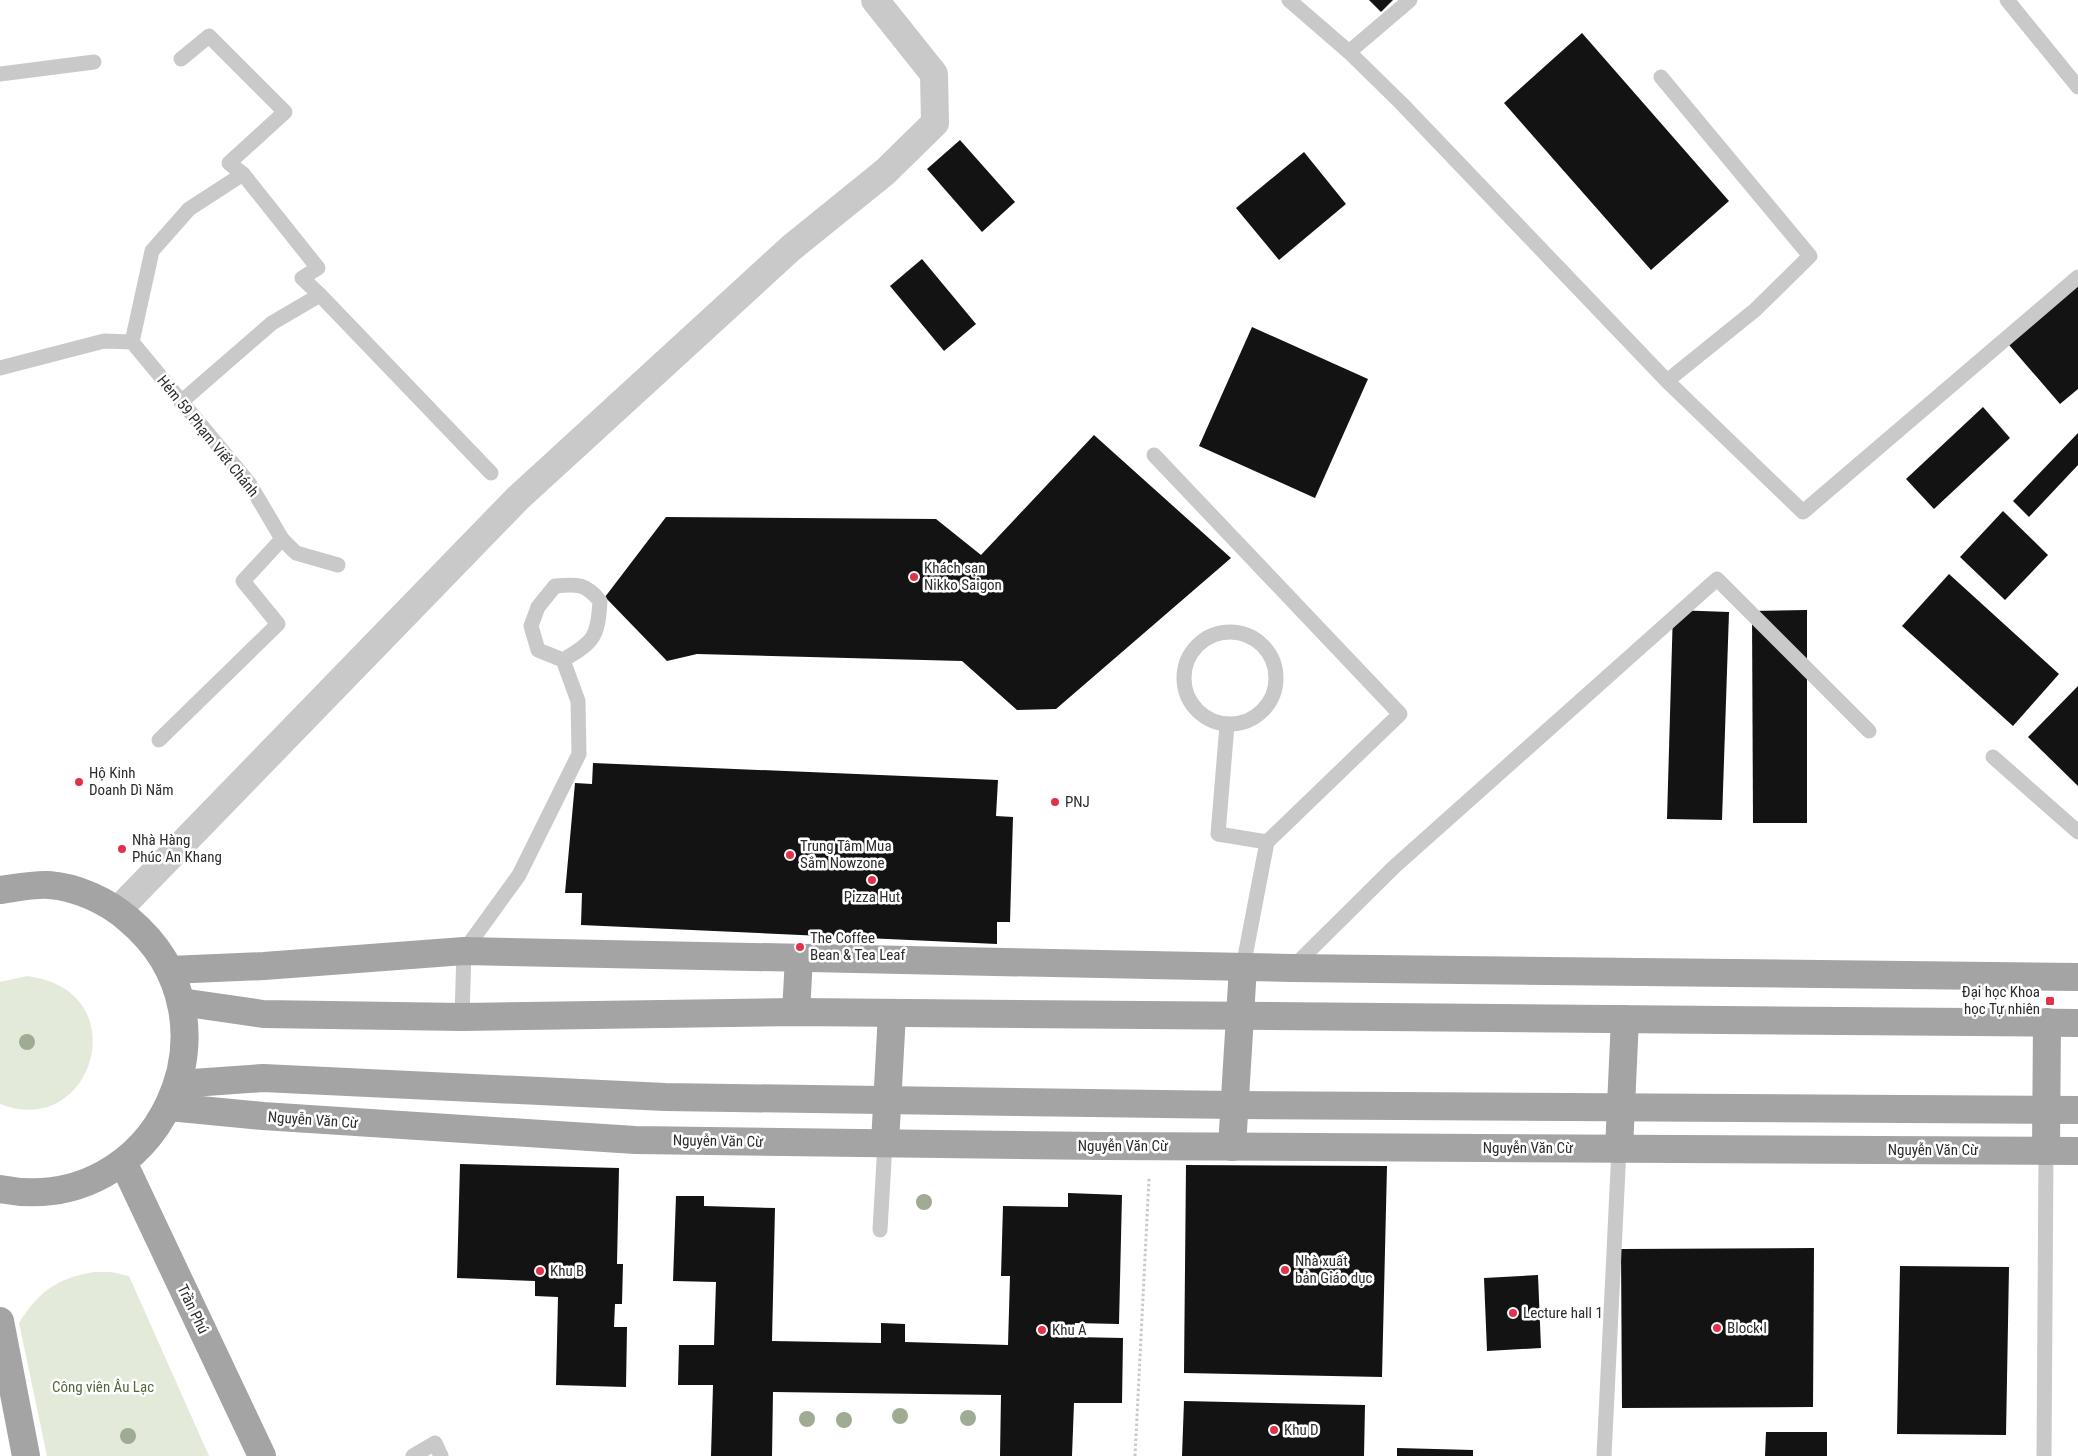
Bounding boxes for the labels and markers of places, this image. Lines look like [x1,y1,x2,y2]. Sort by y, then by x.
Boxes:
place label: Khách sạn Nikko Saigon [924,559,1002,594]
marker: Khách sạn Nikko Saigon [908,571,920,583]
place label: Hộ Kinh Doanh Dì Năm [89,764,174,799]
marker: Hộ Kinh Doanh Dì Năm [73,776,85,788]
place label: PNJ [1065,793,1090,811]
marker: PNJ [1049,796,1061,808]
place label: Nhà Hàng Phúc An Khang [132,831,222,866]
place label: Trung Tâm Mua Sắm Nowzone [800,837,892,872]
marker: Nhà Hàng Phúc An Khang [116,843,128,855]
marker: Trung Tâm Mua Sắm Nowzone [784,849,796,861]
marker: Pizza Hut [866,874,878,886]
place label: Pizza Hut [844,888,900,906]
place label: The Coffee Bean & Tea Leaf [810,929,906,964]
marker: The Coffee Bean & Tea Leaf [794,941,806,953]
place label: Đại học Khoa học Tự nhiên [1962,983,2040,1018]
marker: Đại học Khoa học Tự nhiên [2044,995,2056,1007]
place label: Nhà xuất bản Giáo dục [1295,1252,1372,1287]
place label: Khu B [550,1262,584,1280]
marker: Nhà xuất bản Giáo dục [1279,1264,1291,1276]
marker: Khu B [534,1265,546,1277]
place label: Lecture hall 1 [1523,1304,1603,1322]
marker: Lecture hall 1 [1507,1307,1519,1319]
place label: Block I [1727,1319,1767,1337]
place label: Khu A [1052,1321,1087,1339]
marker: Block I [1711,1322,1723,1334]
marker: Khu A [1036,1324,1048,1336]
place label: Khu D [1284,1421,1319,1439]
marker: Khu D [1268,1424,1280,1436]

